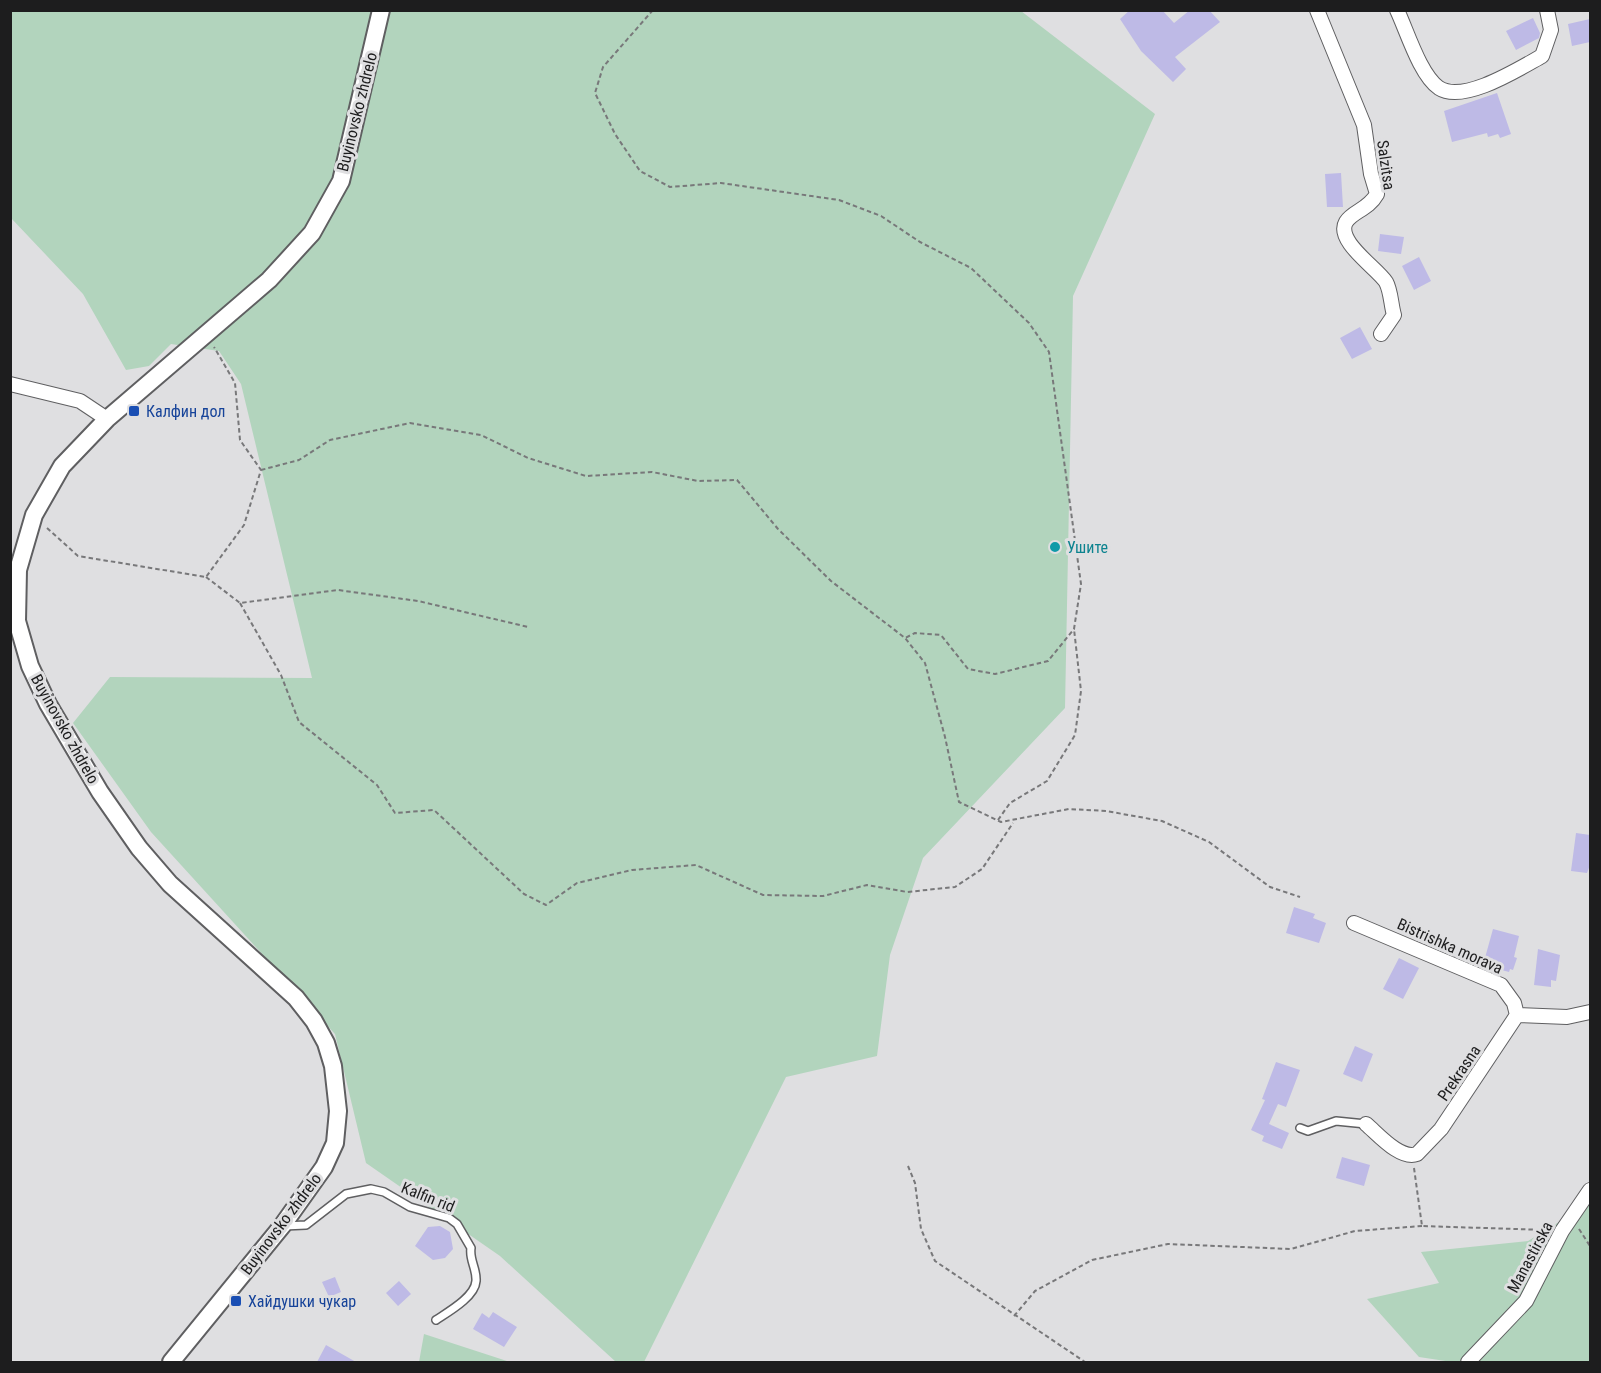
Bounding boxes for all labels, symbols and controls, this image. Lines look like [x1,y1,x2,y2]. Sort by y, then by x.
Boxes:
street label: Buyinovsko zhdrelo [333,50,381,174]
street label: Salzitsa [1373,139,1399,191]
place label: Калфин дол [146,402,225,421]
marker: Калфин дол [127,404,141,418]
place label: Ушите [1067,538,1108,557]
marker: Ушите [1048,540,1062,554]
street label: Buyinovsko zhdrelo [27,671,103,787]
street label: Bistrishka morava [1394,914,1506,978]
street label: Prekrasna [1433,1041,1485,1105]
street label: Buyinovsko zhdrelo [237,1170,325,1278]
street label: Kalfin rid [399,1178,457,1216]
street label: Manastirska [1503,1218,1557,1296]
place label: Хайдушки чукар [248,1292,356,1311]
marker: Хайдушки чукар [229,1294,243,1308]

